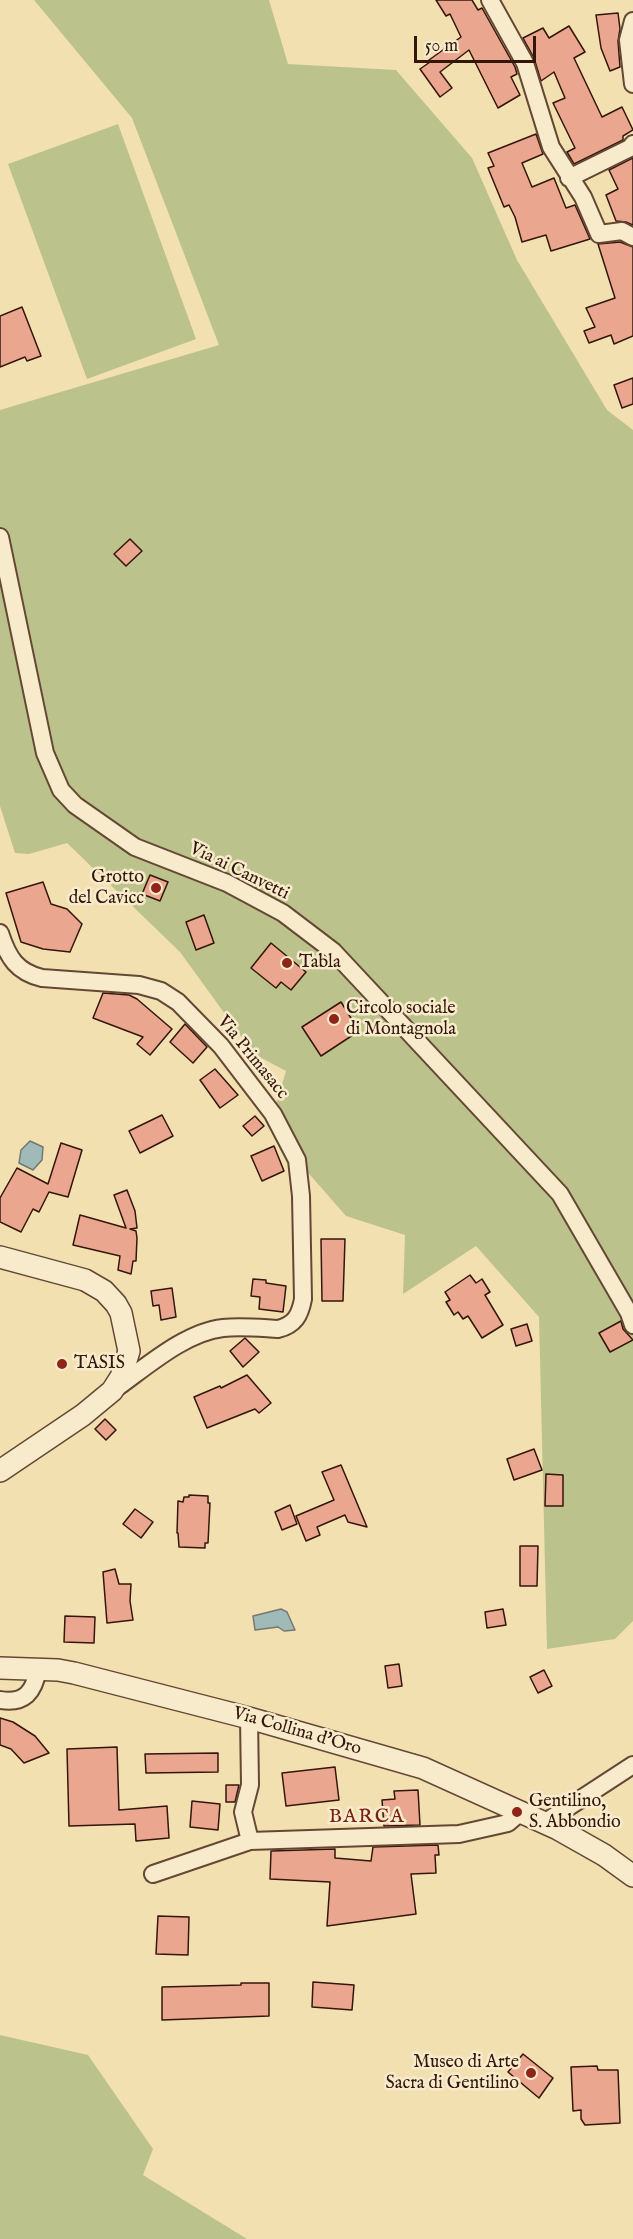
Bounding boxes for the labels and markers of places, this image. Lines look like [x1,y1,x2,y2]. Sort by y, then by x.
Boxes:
place label: Grotto del Cavicc [69,867,144,910]
marker: Grotto del Cavicc [149,881,163,895]
place label: Tabla [299,952,341,974]
marker: Tabla [280,956,294,970]
place label: Circolo sociale di Montagnola [346,998,456,1040]
marker: Circolo sociale di Montagnola [327,1012,341,1026]
place label: TASIS [74,1353,125,1375]
marker: TASIS [55,1357,69,1371]
place label: Gentilino, S. Abbondio [529,1791,621,1834]
marker: Gentilino, S. Abbondio [510,1805,524,1819]
place label: Museo di Arte Sacra di Gentilino [385,2052,519,2094]
marker: Museo di Arte Sacra di Gentilino [524,2066,538,2080]

